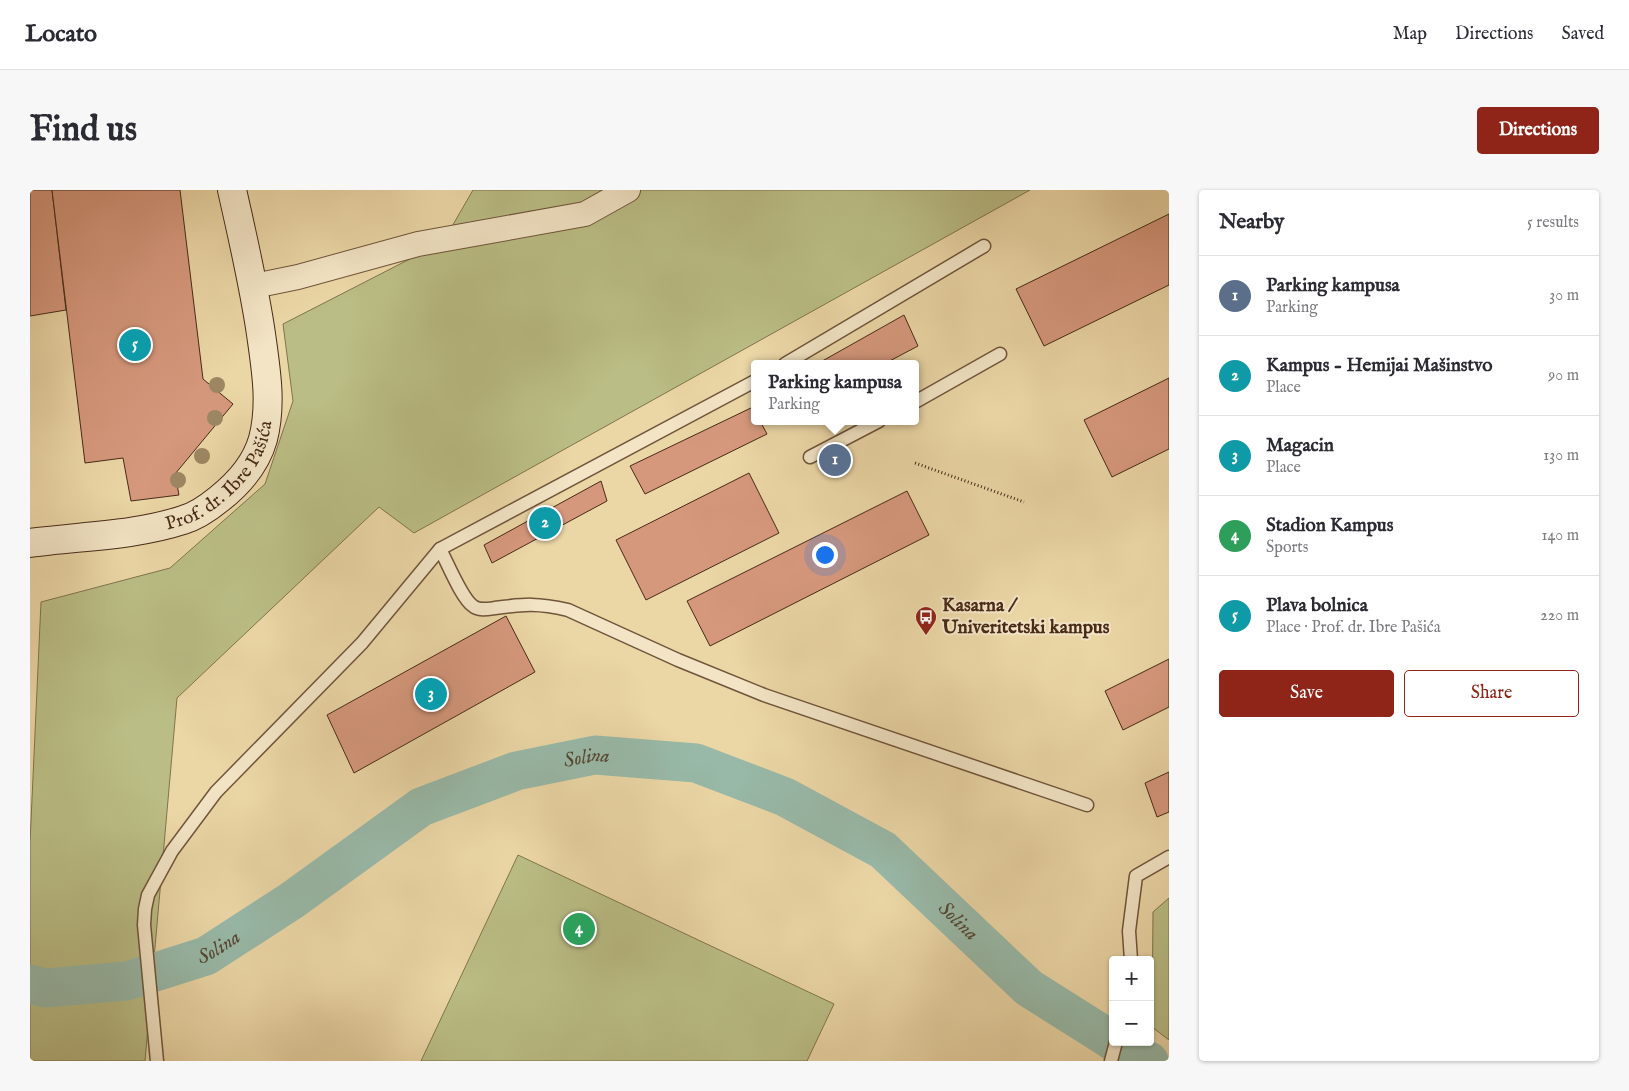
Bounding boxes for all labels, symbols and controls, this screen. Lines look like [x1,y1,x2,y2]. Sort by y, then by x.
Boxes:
text: Locato [25,19,97,50]
text: Map [1393,23,1427,46]
text: Directions [1455,23,1533,46]
text: Saved [1561,23,1604,46]
button: Directions [1477,107,1599,154]
text: Find us [30,108,137,153]
text: Nearby [1219,209,1284,236]
text: 5 results [1527,213,1579,233]
text: Parking kampusa [1266,274,1400,298]
text: 1 [1232,286,1238,306]
text: 30 m [1549,286,1579,306]
text: Parking [1266,298,1318,318]
pin: 5 [119,326,151,364]
text: Kampus - Hemijai Mašinstvo [1266,354,1493,378]
popup [751,360,919,425]
text: 2 [1231,366,1239,386]
text: 90 m [1548,366,1579,386]
text: Parking kampusa [768,371,902,395]
text: Place [1266,378,1301,398]
text: Parking [768,395,820,415]
street label: Prof. dr. Ibre Pašića [163,418,278,537]
text: Magacin [1266,434,1334,458]
pin: 1 [819,441,851,479]
text: 3 [1232,446,1238,466]
text: 130 m [1543,446,1579,466]
text: Place [1266,458,1301,478]
pin: 2 [529,504,561,542]
text: Stadion Kampus [1266,514,1393,538]
text: 4 [1231,526,1239,546]
text: 140 m [1541,526,1579,546]
text: Sports [1266,538,1308,558]
your location [812,542,838,568]
place label: Kasarna / Univeritetski kampus [941,594,1110,640]
text: Plava bolnica [1266,594,1368,618]
bus stop icon: Kasarna / Univeritetski kampus [914,605,938,636]
text: 5 [1232,606,1238,626]
text: 220 m [1540,606,1579,626]
text: Place · Prof. dr. Ibre Pašića [1266,618,1441,638]
button: Save [1219,670,1394,717]
button: Share [1404,670,1579,717]
pin: 3 [415,675,447,713]
water label: Solina [561,742,611,774]
water label: Solina [933,896,984,946]
pin: 4 [563,910,595,948]
water label: Solina [195,925,245,970]
map controls [1109,956,1154,1046]
button: + [1109,956,1154,1001]
button: − [1109,1001,1154,1046]

